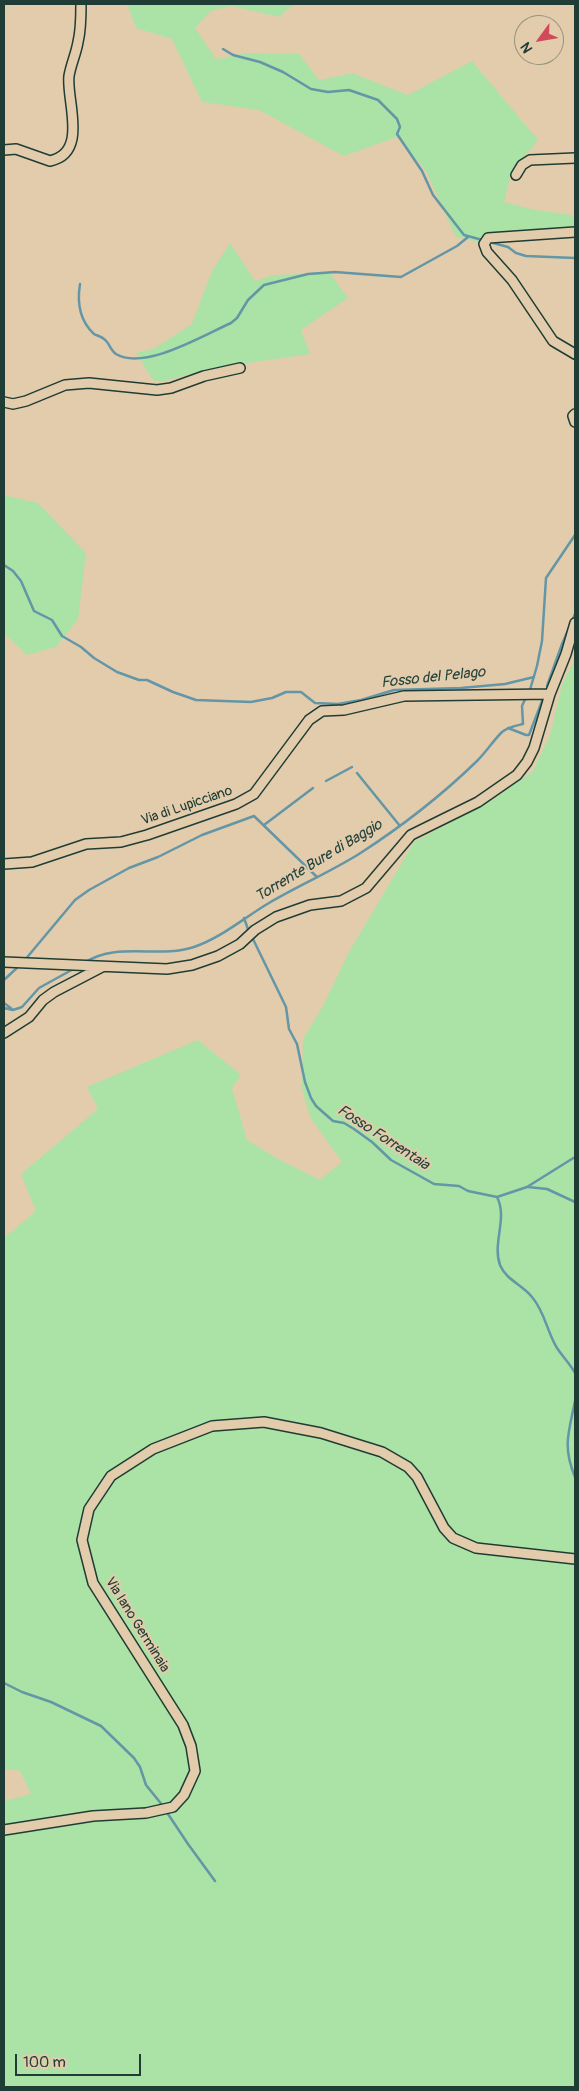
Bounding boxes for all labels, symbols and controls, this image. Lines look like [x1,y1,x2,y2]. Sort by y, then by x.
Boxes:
north arrow [514,15,564,65]
text: N [517,39,536,56]
water label: Fosso del Pelago [380,664,486,692]
street label: Via di Lupicciano [139,783,235,829]
water label: Torrente Bure di Baggio [252,816,386,906]
water label: Fosso Forrentaia [334,1102,432,1174]
street label: Via Iano Germinaia [101,1574,173,1676]
scale bar [18,2044,144,2076]
text: 100 m [23,2053,66,2072]

